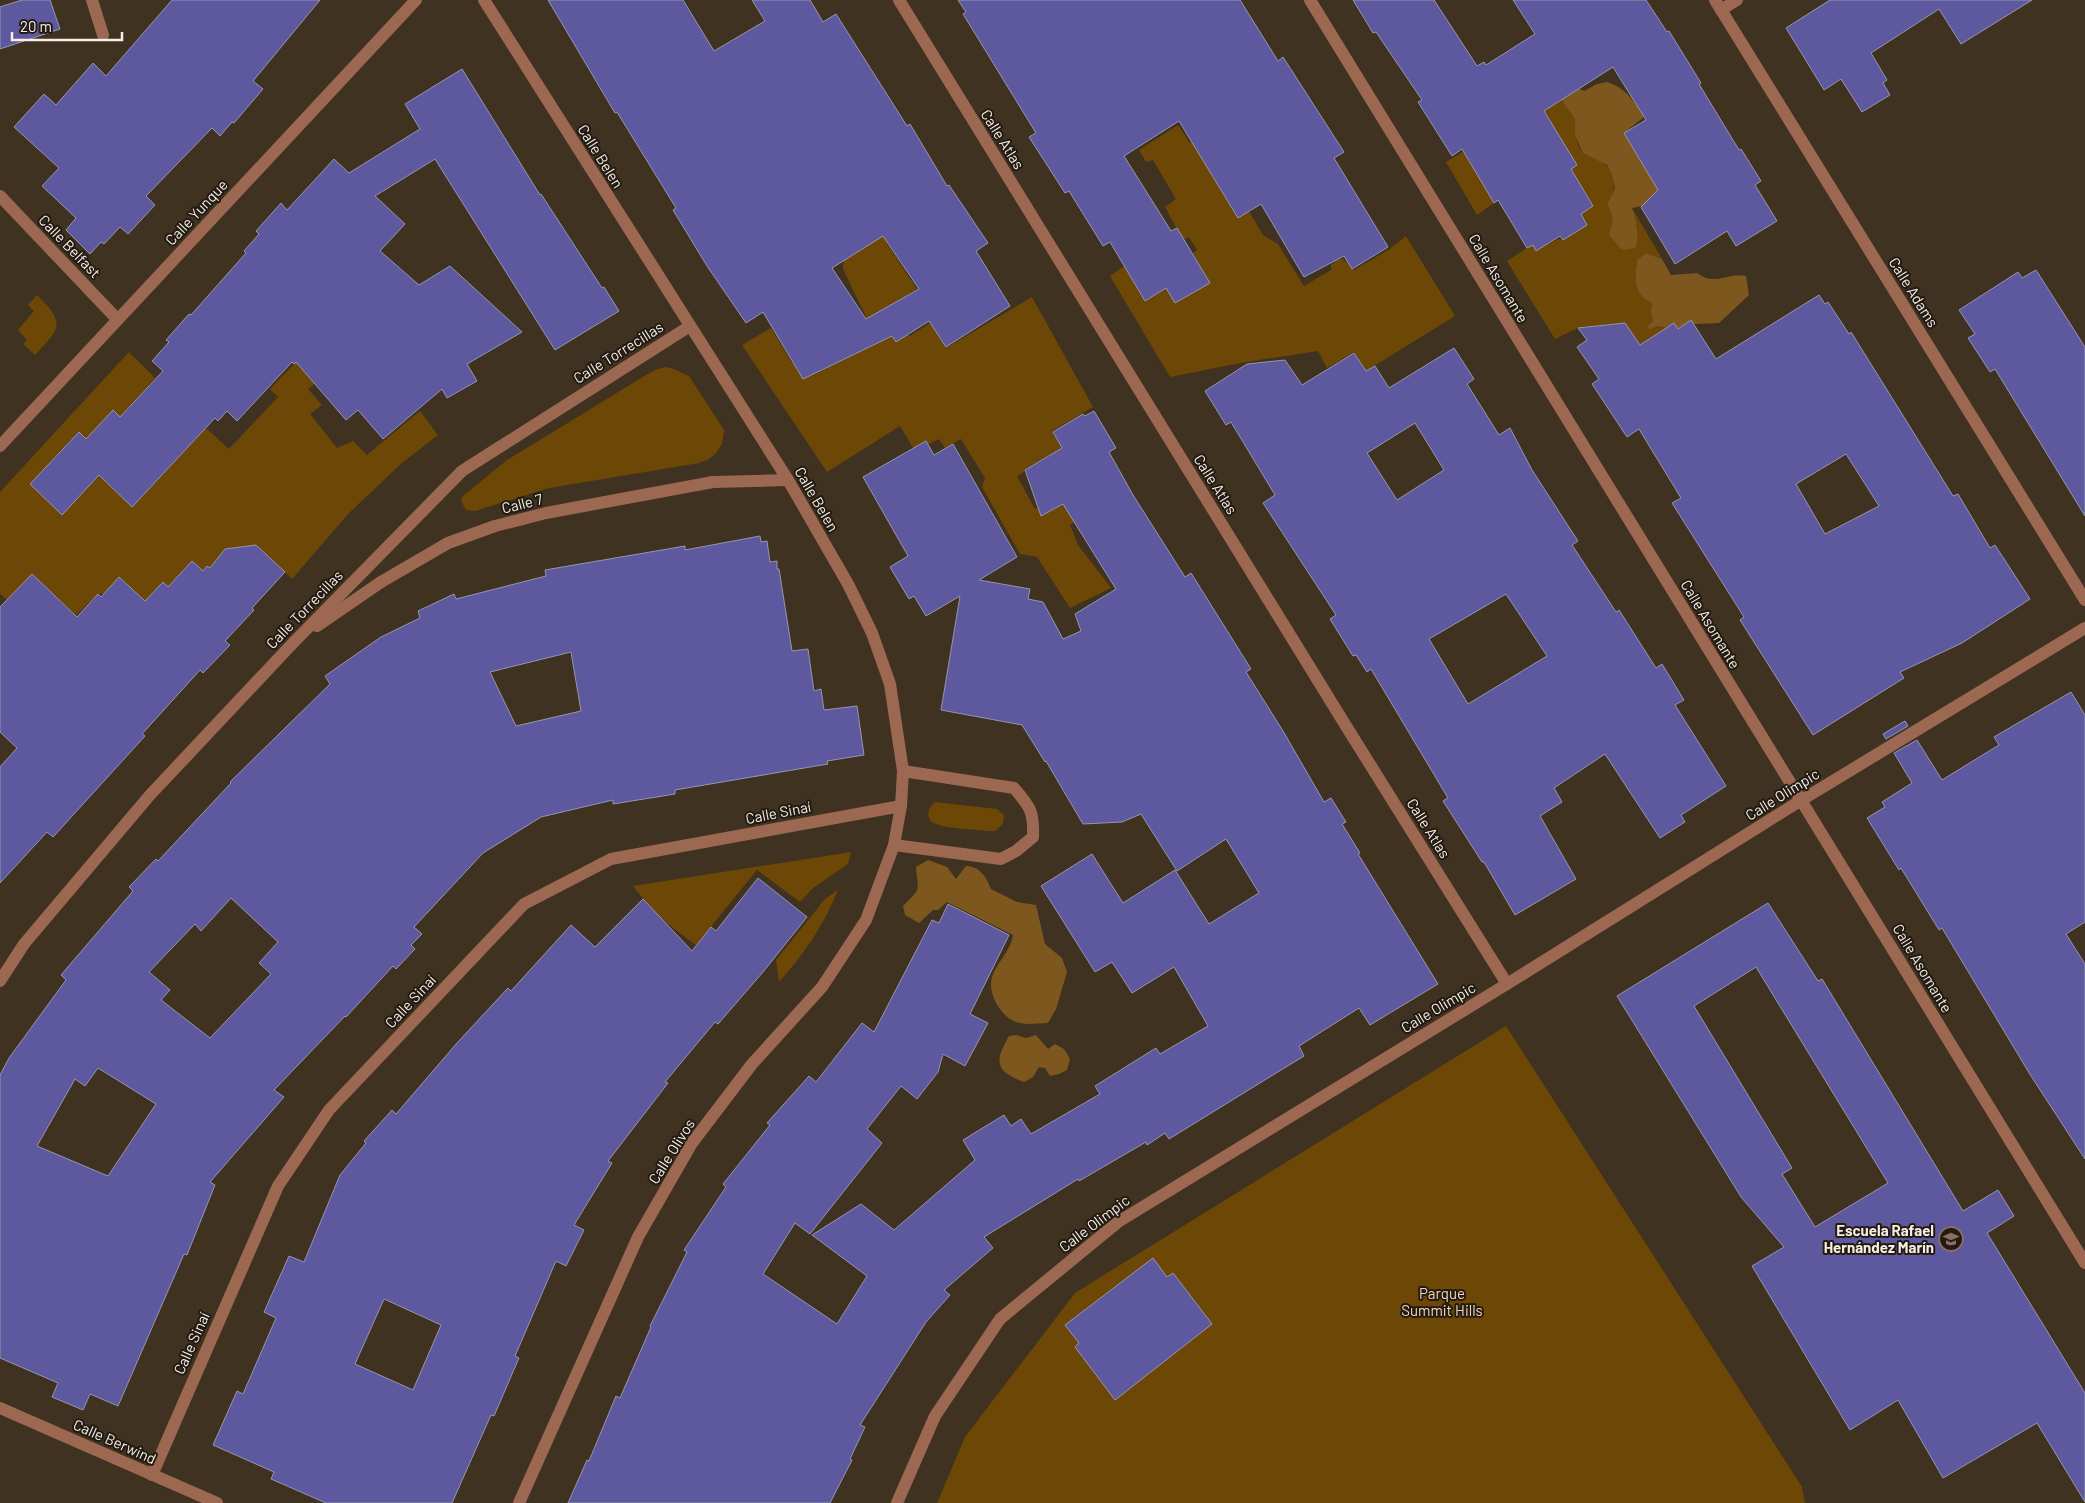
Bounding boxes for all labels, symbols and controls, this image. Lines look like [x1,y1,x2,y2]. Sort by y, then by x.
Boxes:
scale bar [12,10,122,42]
text: 20 m [20,17,52,35]
street label: Calle Atlas [978,106,1028,172]
street label: Calle Belen [574,121,628,191]
street label: Calle Yunque [161,175,231,249]
street label: Calle Belfast [35,211,105,281]
street label: Calle Asomante [1465,230,1533,326]
street label: Calle Adams [1885,254,1943,330]
street label: Calle Torrecillas [570,317,666,387]
street label: Calle Atlas [1191,451,1241,517]
street label: Calle Belen [791,464,843,534]
street label: Calle 7 [500,489,544,517]
street label: Calle Torrecillas [262,566,346,652]
street label: Calle Asomante [1677,576,1745,672]
street label: Calle Olimpic [1742,764,1822,824]
street label: Calle Atlas [1404,795,1454,861]
street label: Calle Sinaí [744,797,812,827]
street label: Calle Asomante [1889,920,1957,1016]
street label: Calle Sinaí [381,971,439,1031]
street label: Calle Olimpic [1398,978,1479,1036]
street label: Calle Olivos [644,1115,698,1187]
street label: Calle Olimpic [1055,1191,1133,1255]
place label: Escuela Rafael Hernández Marín [1824,1221,1934,1256]
school or university icon: Escuela Rafael Hernández Marín [1938,1226,1964,1252]
park label: Parque Summit Hills [1401,1284,1483,1319]
street label: Calle Sinaí [169,1309,213,1377]
street label: Calle Berwind [71,1415,159,1467]

